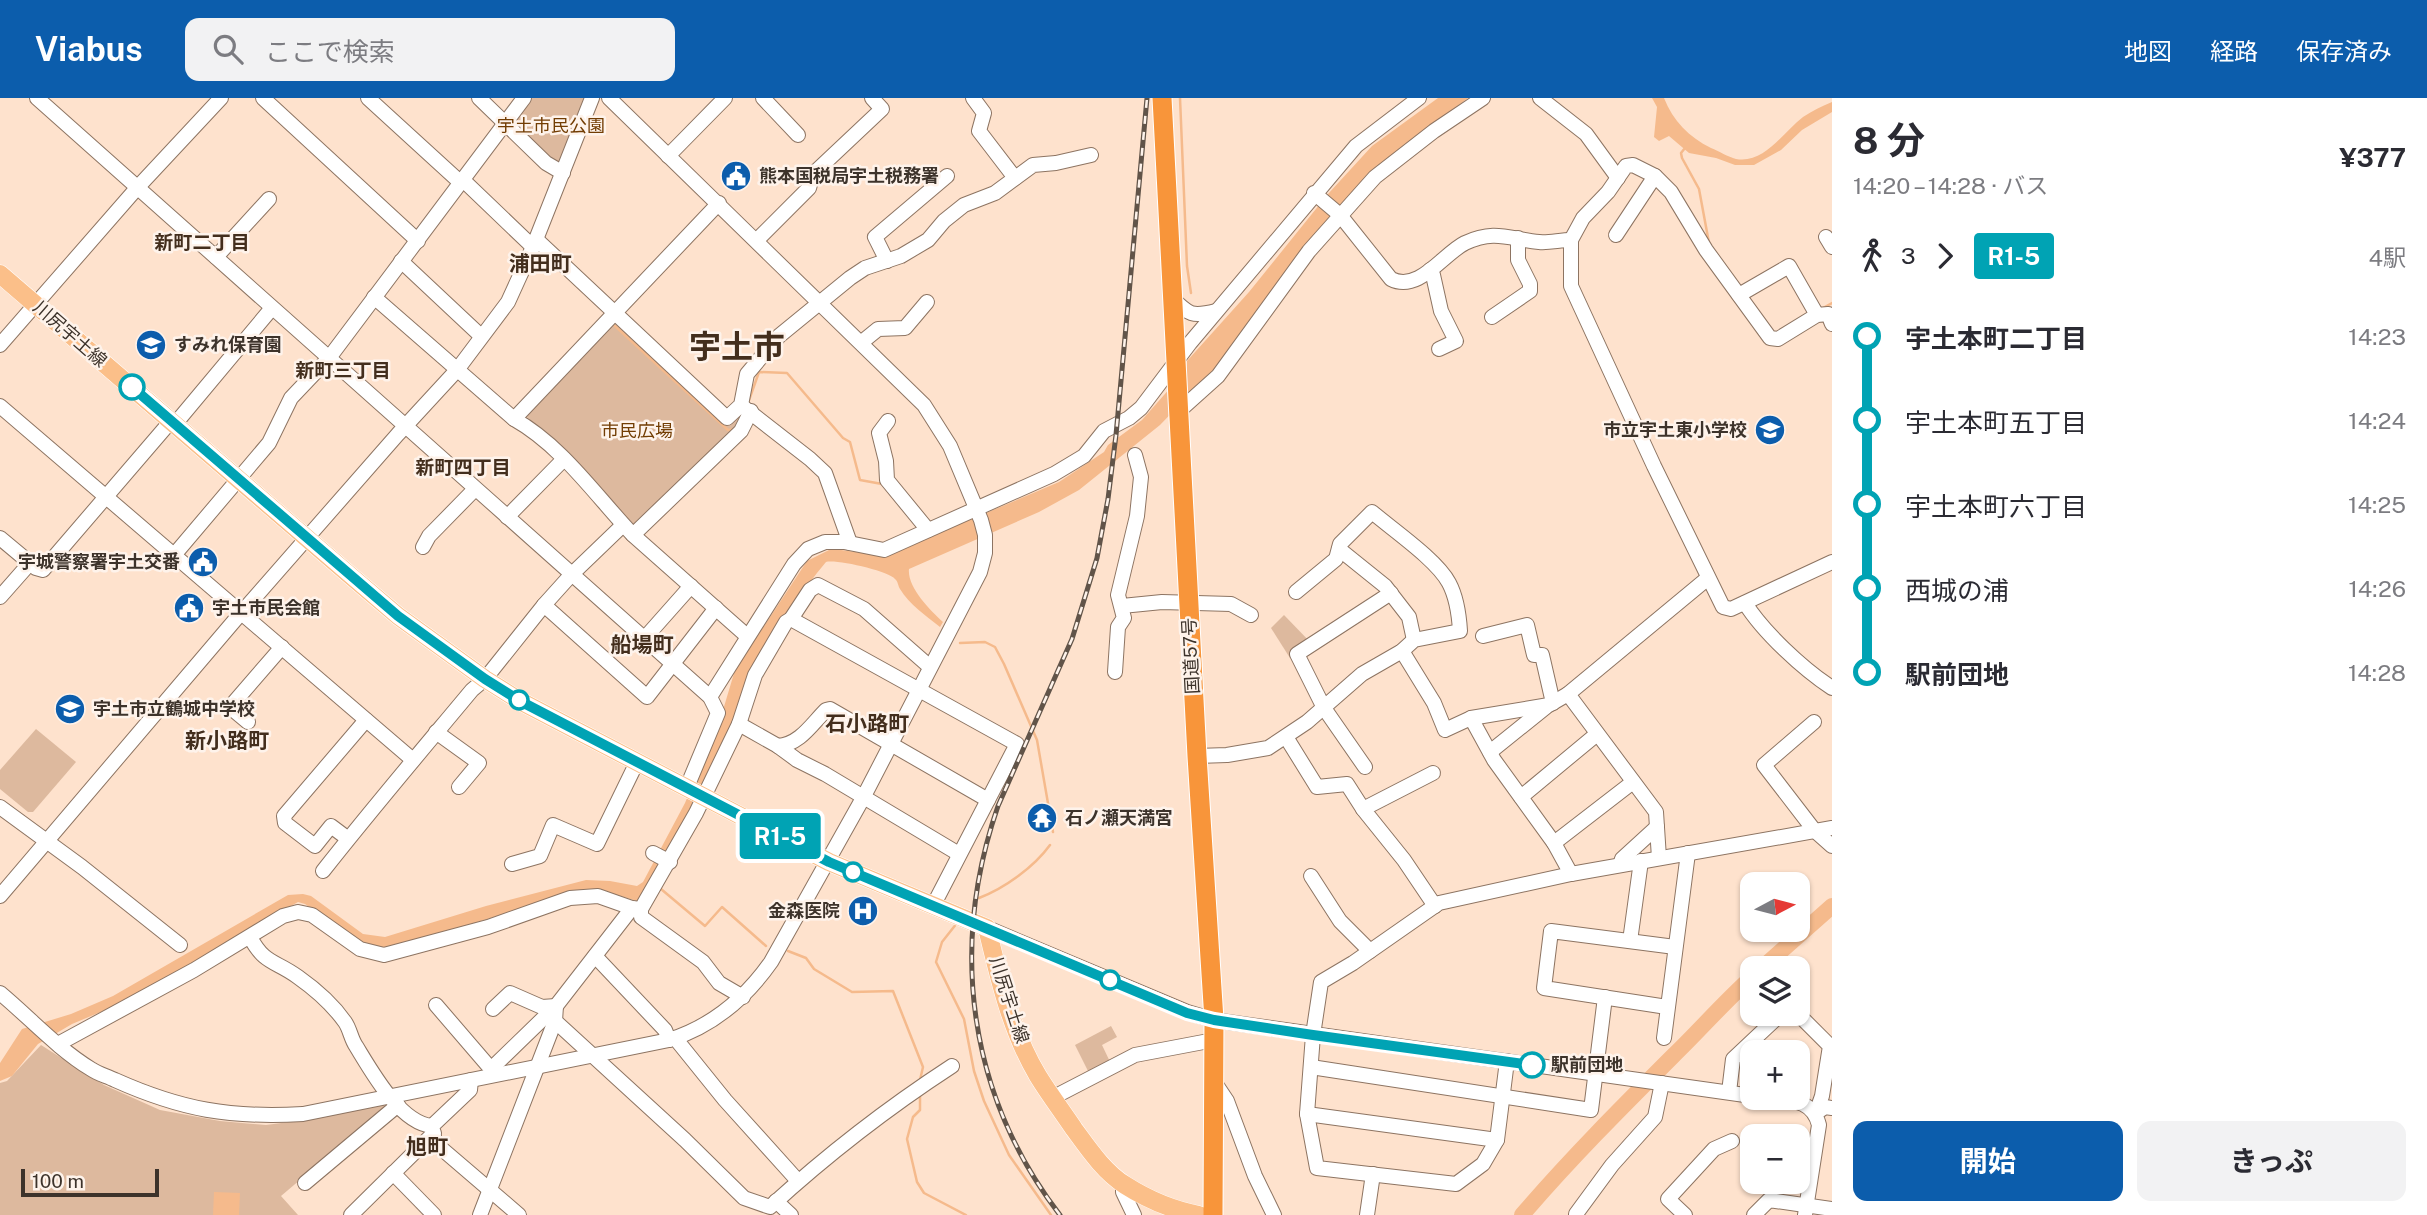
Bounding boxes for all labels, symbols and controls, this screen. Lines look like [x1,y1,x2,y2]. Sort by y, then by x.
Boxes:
search box [185,18,675,81]
text: Viabus [35,30,143,68]
icon: search [209,30,247,68]
text: ここで検索 [265,36,395,67]
text: 地図 [2124,37,2172,65]
text: 経路 [2210,37,2258,65]
text: 保存済み [2296,37,2392,65]
park label: 宇土市民公園 [497,115,605,136]
text: 8 分 [1853,118,1925,163]
text: ¥377 [2339,142,2406,173]
public building icon: 熊本国税局宇土税務署 [719,159,753,193]
place label: 熊本国税局宇土税務署 [759,165,939,186]
text: 14:20 – 14:28 · バス [1853,172,2048,199]
district label: 新町二丁目 [154,231,250,253]
icon: walk [1853,237,1891,275]
icon: forward [1926,237,1964,275]
text: 3 [1901,242,1916,269]
text: R1-5 [1988,242,2040,270]
text: 4駅 [2369,244,2406,271]
district label: 浦田町 [509,251,572,276]
street label: 川尻宇土線 [29,296,111,371]
text: 宇土本町二丁目 [1905,323,2087,354]
text: 14:23 [2348,323,2406,350]
school or university icon: すみれ保育園 [134,328,168,362]
district label: 宇土市 [689,328,785,365]
place label: すみれ保育園 [174,334,282,355]
district label: 新町三丁目 [295,359,391,381]
unlabelled marker [119,374,145,400]
text: 宇土本町五丁目 [1905,407,2087,438]
text: 14:24 [2348,407,2406,434]
school or university icon: 市立宇土東小学校 [1753,413,1787,447]
place label: 市立宇土東小学校 [1603,419,1747,440]
park label: 市民広場 [601,420,673,441]
district label: 新町四丁目 [415,456,511,478]
text: 宇土本町六丁目 [1905,491,2087,522]
text: 14:25 [2348,491,2406,518]
public building icon: 宇城警察署宇土交番 [186,545,220,579]
place label: 宇城警察署宇土交番 [18,551,180,572]
text: 西城の浦 [1905,575,2009,606]
text: 14:26 [2349,575,2406,602]
public building icon: 宇土市民会館 [172,591,206,625]
place label: 宇土市民会館 [212,597,320,618]
street label: 国道57号 [1178,617,1203,695]
district label: 船場町 [611,632,674,657]
text: 駅前団地 [1905,659,2009,690]
text: 14:28 [2348,659,2406,686]
unlabelled marker [509,690,529,710]
school or university icon: 宇土市立鶴城中学校 [53,692,87,726]
place label: 宇土市立鶴城中学校 [93,698,255,719]
district label: 石小路町 [825,711,909,736]
district label: 新小路町 [185,728,269,753]
temple icon: 石ノ瀬天満宮 [1025,801,1059,835]
place label: 石ノ瀬天満宮 [1065,807,1173,828]
line badge: R1-5 [731,813,829,859]
text: R1-5 [754,822,806,850]
unlabelled marker [843,862,863,882]
north arrow [1740,872,1810,942]
map controls [1740,872,1810,1194]
hospital icon: 金森医院 [846,894,880,928]
place label: 金森医院 [768,900,840,921]
street label: 川尻宇土線 [986,954,1033,1046]
button: layers [1740,956,1810,1026]
unlabelled marker [1100,970,1120,990]
button: + [1740,1040,1810,1110]
marker: 駅前団地 [1519,1052,1545,1078]
place label: 駅前団地 [1551,1054,1623,1075]
button: 開始 [1853,1121,2123,1201]
button: きっぷ [2137,1121,2406,1201]
button: − [1740,1124,1810,1194]
district label: 旭町 [406,1134,448,1159]
scale bar [21,1166,159,1198]
text: 100 m [32,1170,84,1192]

